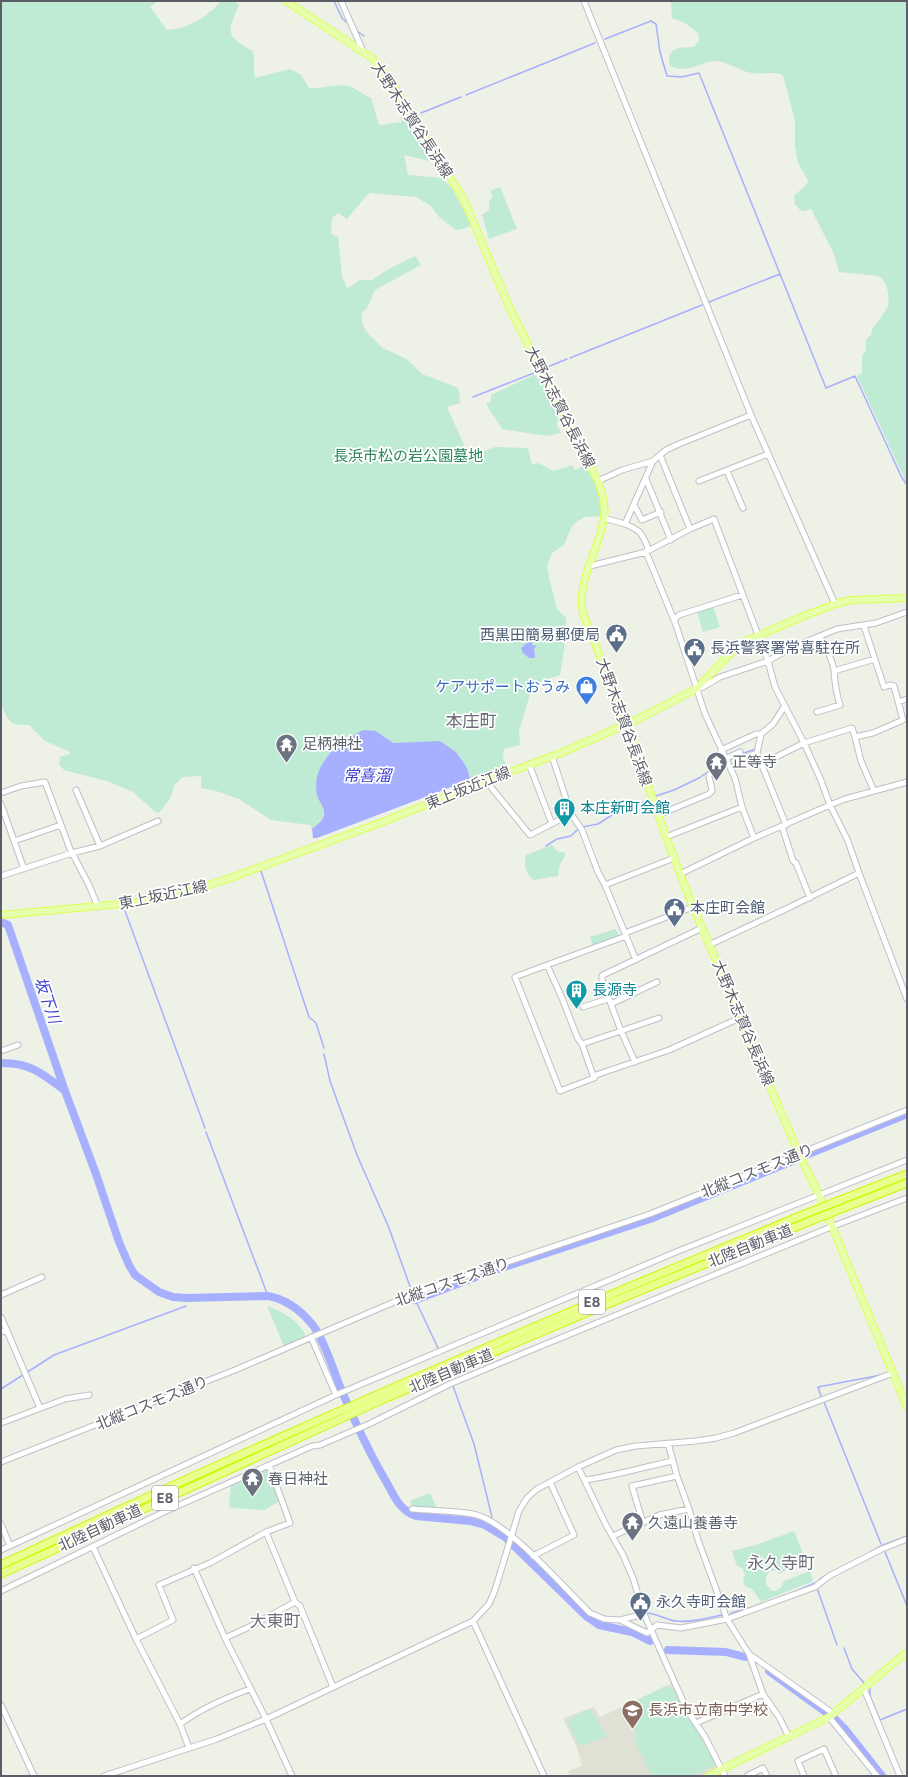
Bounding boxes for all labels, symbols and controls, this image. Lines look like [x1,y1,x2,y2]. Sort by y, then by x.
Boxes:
street label: 大野木志賀谷長浜線 [368,58,456,182]
street label: 大野木志賀谷長浜線 [521,343,599,471]
park label: 長浜市松の岩公園墓地 [333,447,483,465]
public building icon: 西黒田簡易郵便局 [603,622,629,655]
place label: 西黒田簡易郵便局 [480,626,600,644]
public building icon: 長浜警察署常喜駐在所 [682,635,708,668]
place label: 長浜警察署常喜駐在所 [710,639,860,657]
street label: 大野木志賀谷長浜線 [592,655,656,789]
shop icon: ケアサポートおうみ [573,674,599,707]
place label: ケアサポートおうみ [435,678,570,696]
district label: 本庄町 [446,711,497,731]
temple icon: 足柄神社 [274,731,300,764]
place label: 足柄神社 [302,735,362,753]
temple icon: 正等寺 [704,749,730,782]
place label: 正等寺 [732,753,777,771]
street label: 東上坂近江線 [423,763,513,813]
water label: 常喜溜 [343,766,394,785]
building icon: 本庄新町会館 [551,795,577,828]
place label: 本庄新町会館 [580,799,670,817]
street label: 東上坂近江線 [117,877,209,913]
public building icon: 本庄町会館 [661,895,687,928]
place label: 本庄町会館 [690,899,765,917]
street label: 大野木志賀谷長浜線 [708,957,778,1089]
water label: 坂下川 [31,974,65,1028]
building icon: 長源寺 [563,977,589,1010]
place label: 長源寺 [592,981,637,999]
street label: 北縦コスモス通り [698,1140,816,1202]
street label: 北陸自動車道 [705,1221,795,1271]
street label: 北縦コスモス通り [392,1254,512,1310]
road number: E8 [579,1290,605,1314]
street label: 北陸自動車道 [406,1345,496,1397]
street label: 北縦コスモス通り [93,1372,211,1434]
temple icon: 春日神社 [239,1466,265,1499]
place label: 春日神社 [268,1470,328,1488]
road number: E8 [152,1486,178,1510]
street label: 北陸自動車道 [55,1501,145,1555]
temple icon: 久遠山養善寺 [620,1510,646,1543]
place label: 久遠山養善寺 [648,1514,738,1532]
district label: 永久寺町 [747,1553,815,1573]
public building icon: 永久寺町会館 [627,1589,653,1622]
place label: 永久寺町会館 [656,1593,746,1611]
district label: 大東町 [250,1611,301,1631]
school or university icon: 長浜市立南中学校 [620,1697,646,1730]
place label: 長浜市立南中学校 [648,1701,768,1719]

